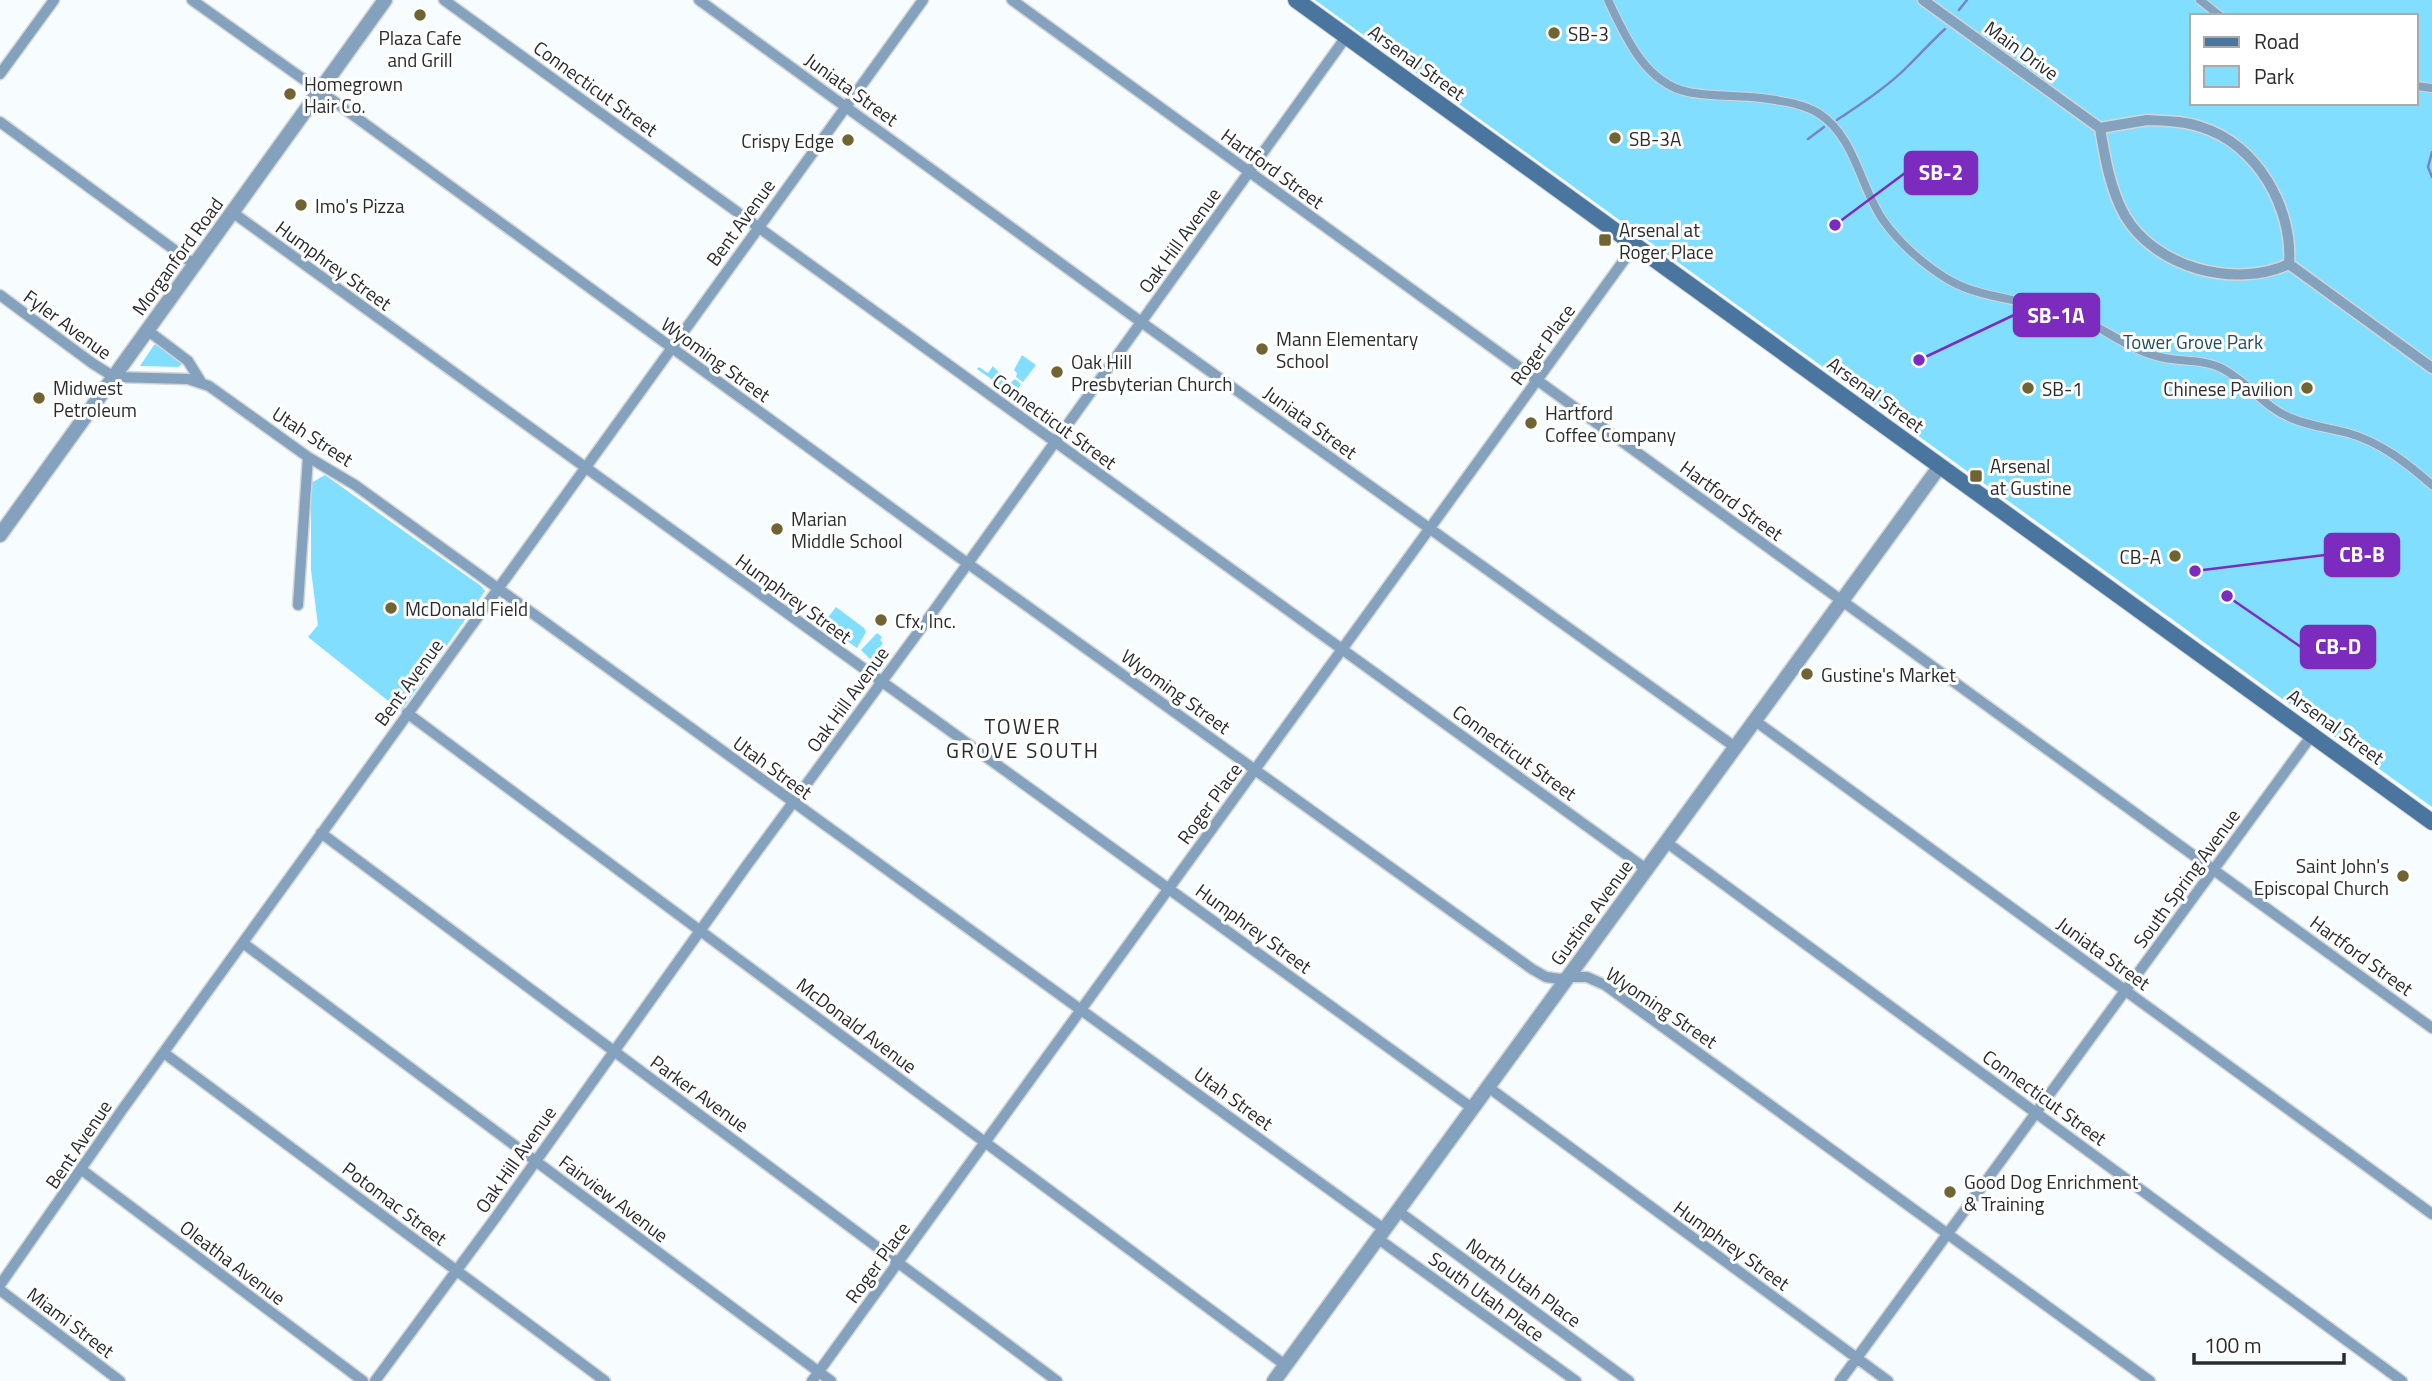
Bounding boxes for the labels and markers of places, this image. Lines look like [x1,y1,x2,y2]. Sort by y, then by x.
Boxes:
marker: Plaza Cafe and Grill [412,7,428,23]
place label: SB-3 [1568,19,1609,48]
place label: Plaza Cafe and Grill [378,23,462,74]
marker: SB-3 [1546,25,1562,41]
place label: Homegrown Hair Co. [304,69,403,120]
marker: Homegrown Hair Co. [282,86,298,102]
place label: SB-3A [1629,124,1681,153]
place label: Crispy Edge [741,126,834,155]
marker: SB-3A [1607,130,1623,146]
marker: Crispy Edge [840,132,856,148]
callout: SB-2 [1905,152,1977,194]
place label: Imo's Pizza [315,191,405,220]
marker: Imo's Pizza [293,197,309,213]
place label: Arsenal at Roger Place [1619,215,1714,266]
marker: Arsenal at Roger Place [1597,232,1613,248]
callout: SB-1A [2014,294,2099,336]
place label: Mann Elementary School [1276,324,1418,375]
marker: Mann Elementary School [1254,341,1270,357]
place label: Oak Hill Presbyterian Church [1071,347,1232,398]
marker: Oak Hill Presbyterian Church [1049,364,1065,380]
place label: Midwest Petroleum [53,373,137,424]
place label: SB-1 [2042,374,2083,403]
place label: Chinese Pavilion [2163,374,2293,403]
marker: SB-1 [2020,380,2036,396]
marker: Chinese Pavilion [2299,380,2315,396]
marker: Midwest Petroleum [31,390,47,406]
place label: Hartford Coffee Company [1545,398,1676,449]
marker: Hartford Coffee Company [1523,415,1539,431]
place label: Arsenal at Gustine [1990,451,2072,502]
marker: Arsenal at Gustine [1968,468,1984,484]
place label: Marian Middle School [791,504,903,555]
marker: Marian Middle School [769,521,785,537]
callout: CB-B [2325,534,2399,576]
place label: CB-A [2120,542,2161,571]
marker: CB-A [2167,548,2183,564]
place label: McDonald Field [405,594,528,623]
marker: McDonald Field [383,600,399,616]
place label: Cfx, Inc. [895,606,956,635]
marker: Cfx, Inc. [873,612,889,628]
callout: CB-D [2301,626,2375,668]
place label: Gustine's Market [1821,660,1956,689]
marker: Gustine's Market [1799,666,1815,682]
place label: Saint John's Episcopal Church [2254,851,2389,902]
marker: Saint John's Episcopal Church [2395,868,2411,884]
place label: Good Dog Enrichment & Training [1964,1167,2139,1218]
marker: Good Dog Enrichment & Training [1942,1184,1958,1200]

